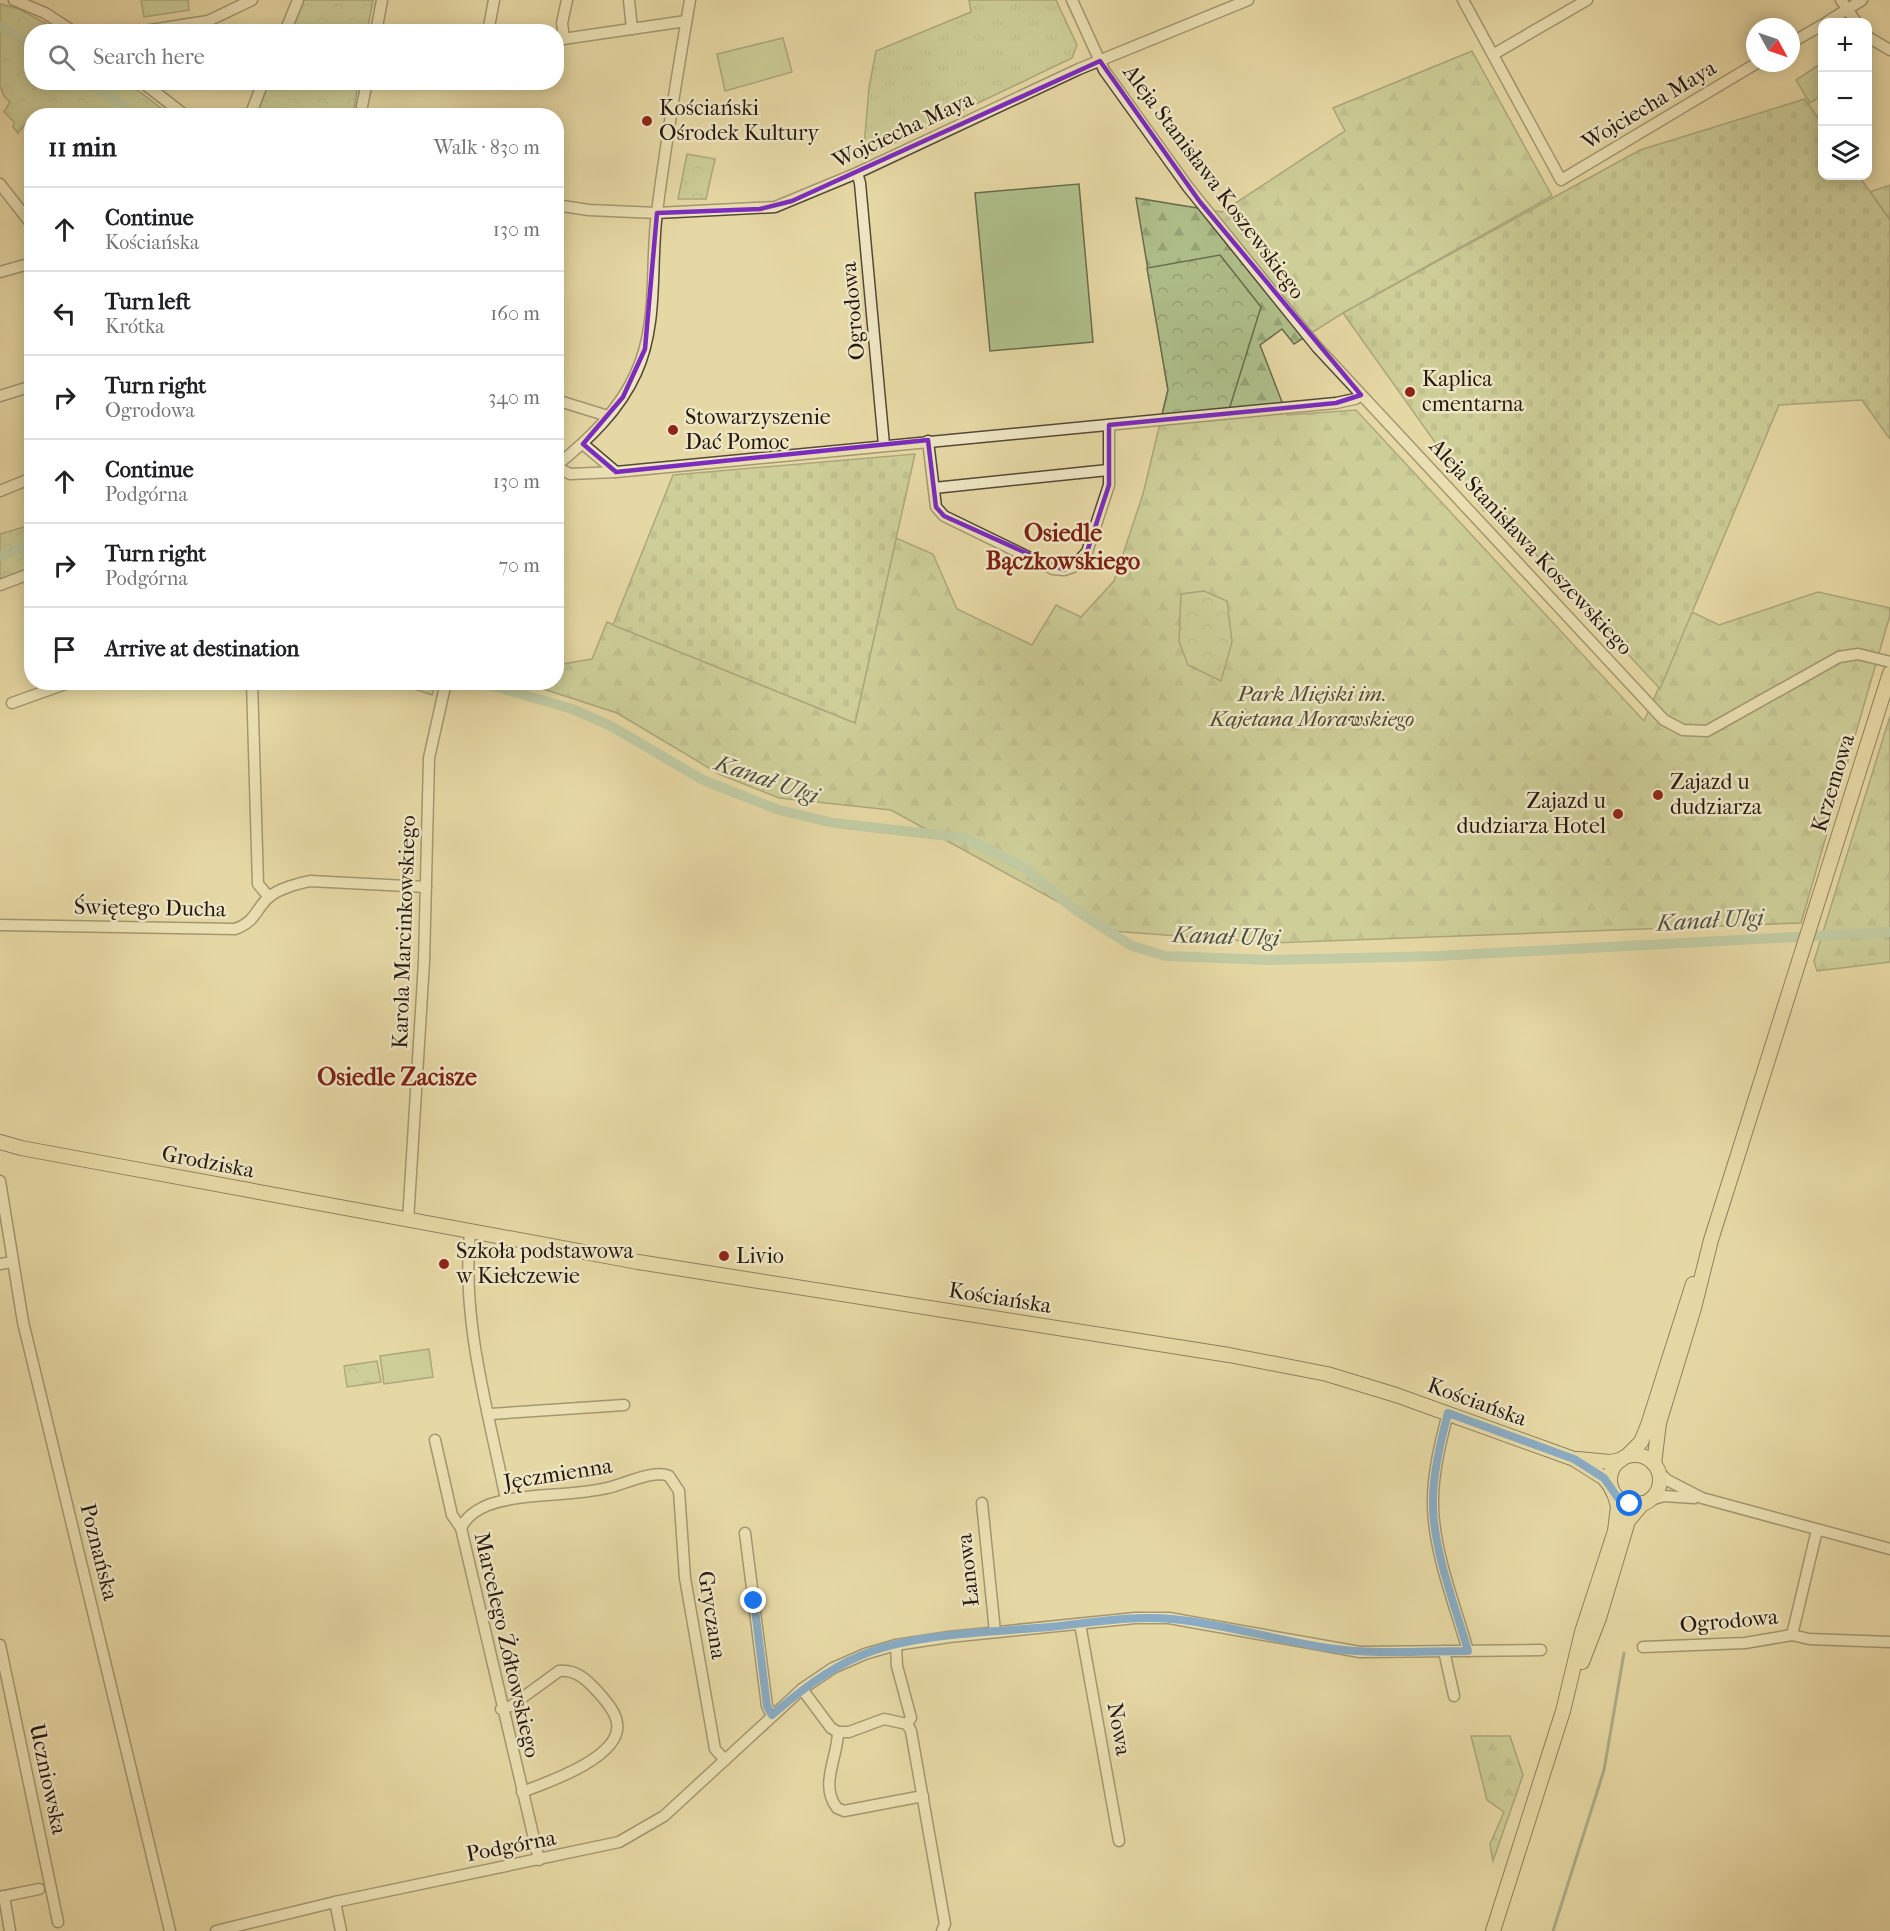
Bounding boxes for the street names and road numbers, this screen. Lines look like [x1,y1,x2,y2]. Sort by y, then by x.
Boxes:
street label: Wojciecha Maya [1576,54,1722,156]
street label: Aleja Stanisława Koszewskiego [1117,59,1311,304]
street label: Wojciecha Maya [828,86,978,174]
street label: Ogrodowa [836,260,870,361]
street label: Aleja Stanisława Koszewskiego [1423,433,1638,661]
street label: Krzemowa [1806,730,1860,835]
street label: Karola Marcinkowskiego [387,815,421,1049]
street label: Świętego Ducha [74,893,227,922]
street label: Grodziska [160,1140,257,1184]
street label: Kościańska [947,1277,1054,1319]
street label: Kościańska [1424,1372,1531,1432]
street label: Jęczmienna [500,1452,615,1496]
street label: Poznańska [74,1501,124,1604]
street label: Marcelego Żółtowskiego [468,1529,547,1760]
street label: Łanowa [951,1531,985,1608]
street label: Gryczana [692,1569,732,1662]
street label: Ogrodowa [1679,1604,1780,1638]
street label: Nowa [1102,1700,1137,1758]
street label: Uczniowska [24,1721,73,1837]
street label: Podgórna [464,1824,559,1867]

